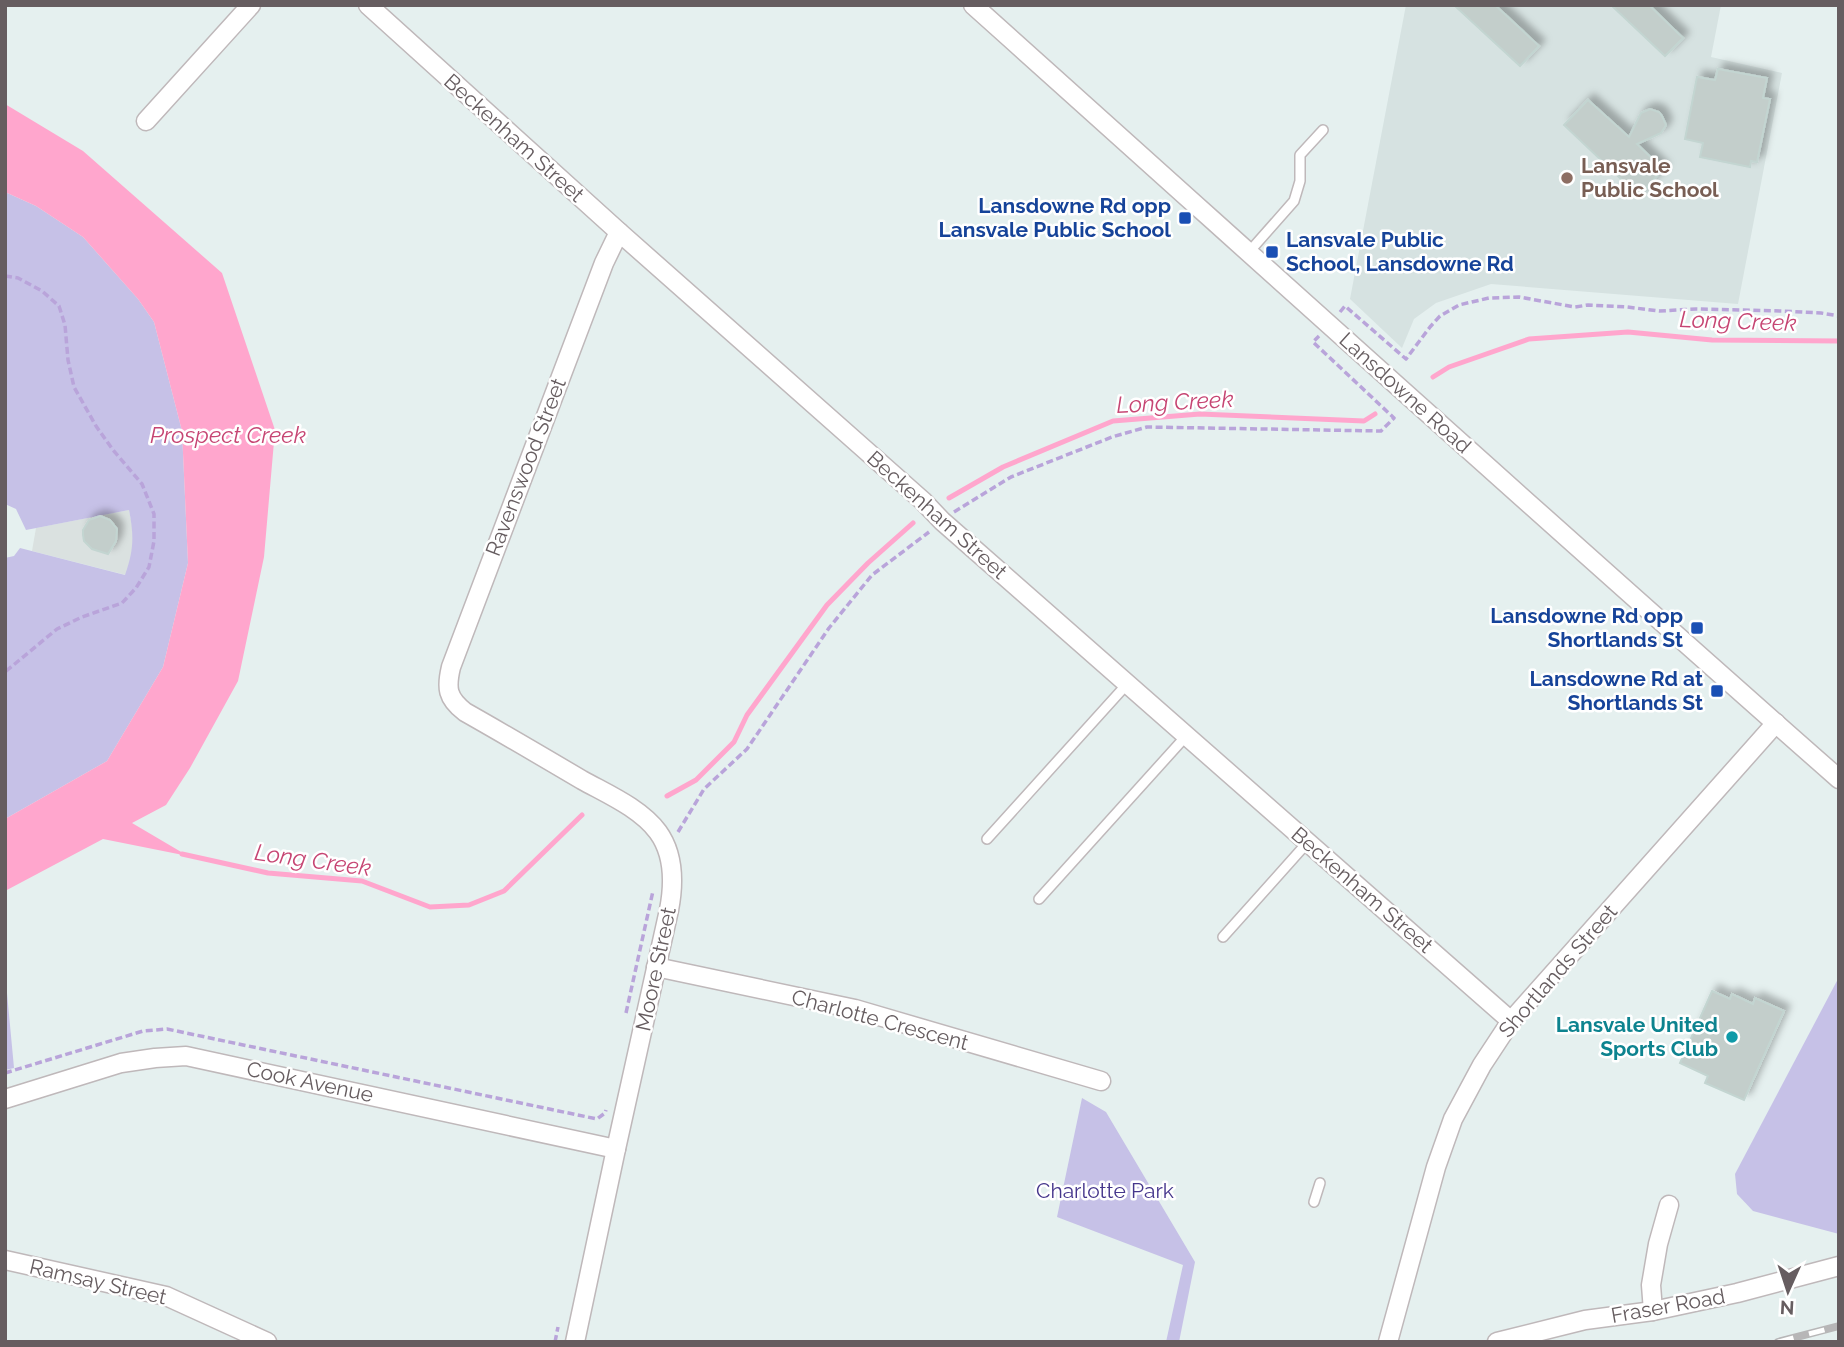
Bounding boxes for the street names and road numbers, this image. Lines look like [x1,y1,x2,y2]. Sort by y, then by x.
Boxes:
street label: Beckenham Street [439,68,589,207]
street label: Lansdowne Road [1334,327,1476,458]
street label: Ravenswood Street [480,374,571,559]
street label: Beckenham Street [862,445,1012,584]
street label: Beckenham Street [1286,821,1438,958]
street label: Shortlands Street [1493,899,1622,1042]
street label: Moore Street [630,905,681,1033]
street label: Charlotte Crescent [789,984,971,1055]
street label: Cook Avenue [244,1056,376,1107]
street label: Ramsay Street [27,1254,169,1309]
street label: Fraser Road [1609,1283,1727,1328]

